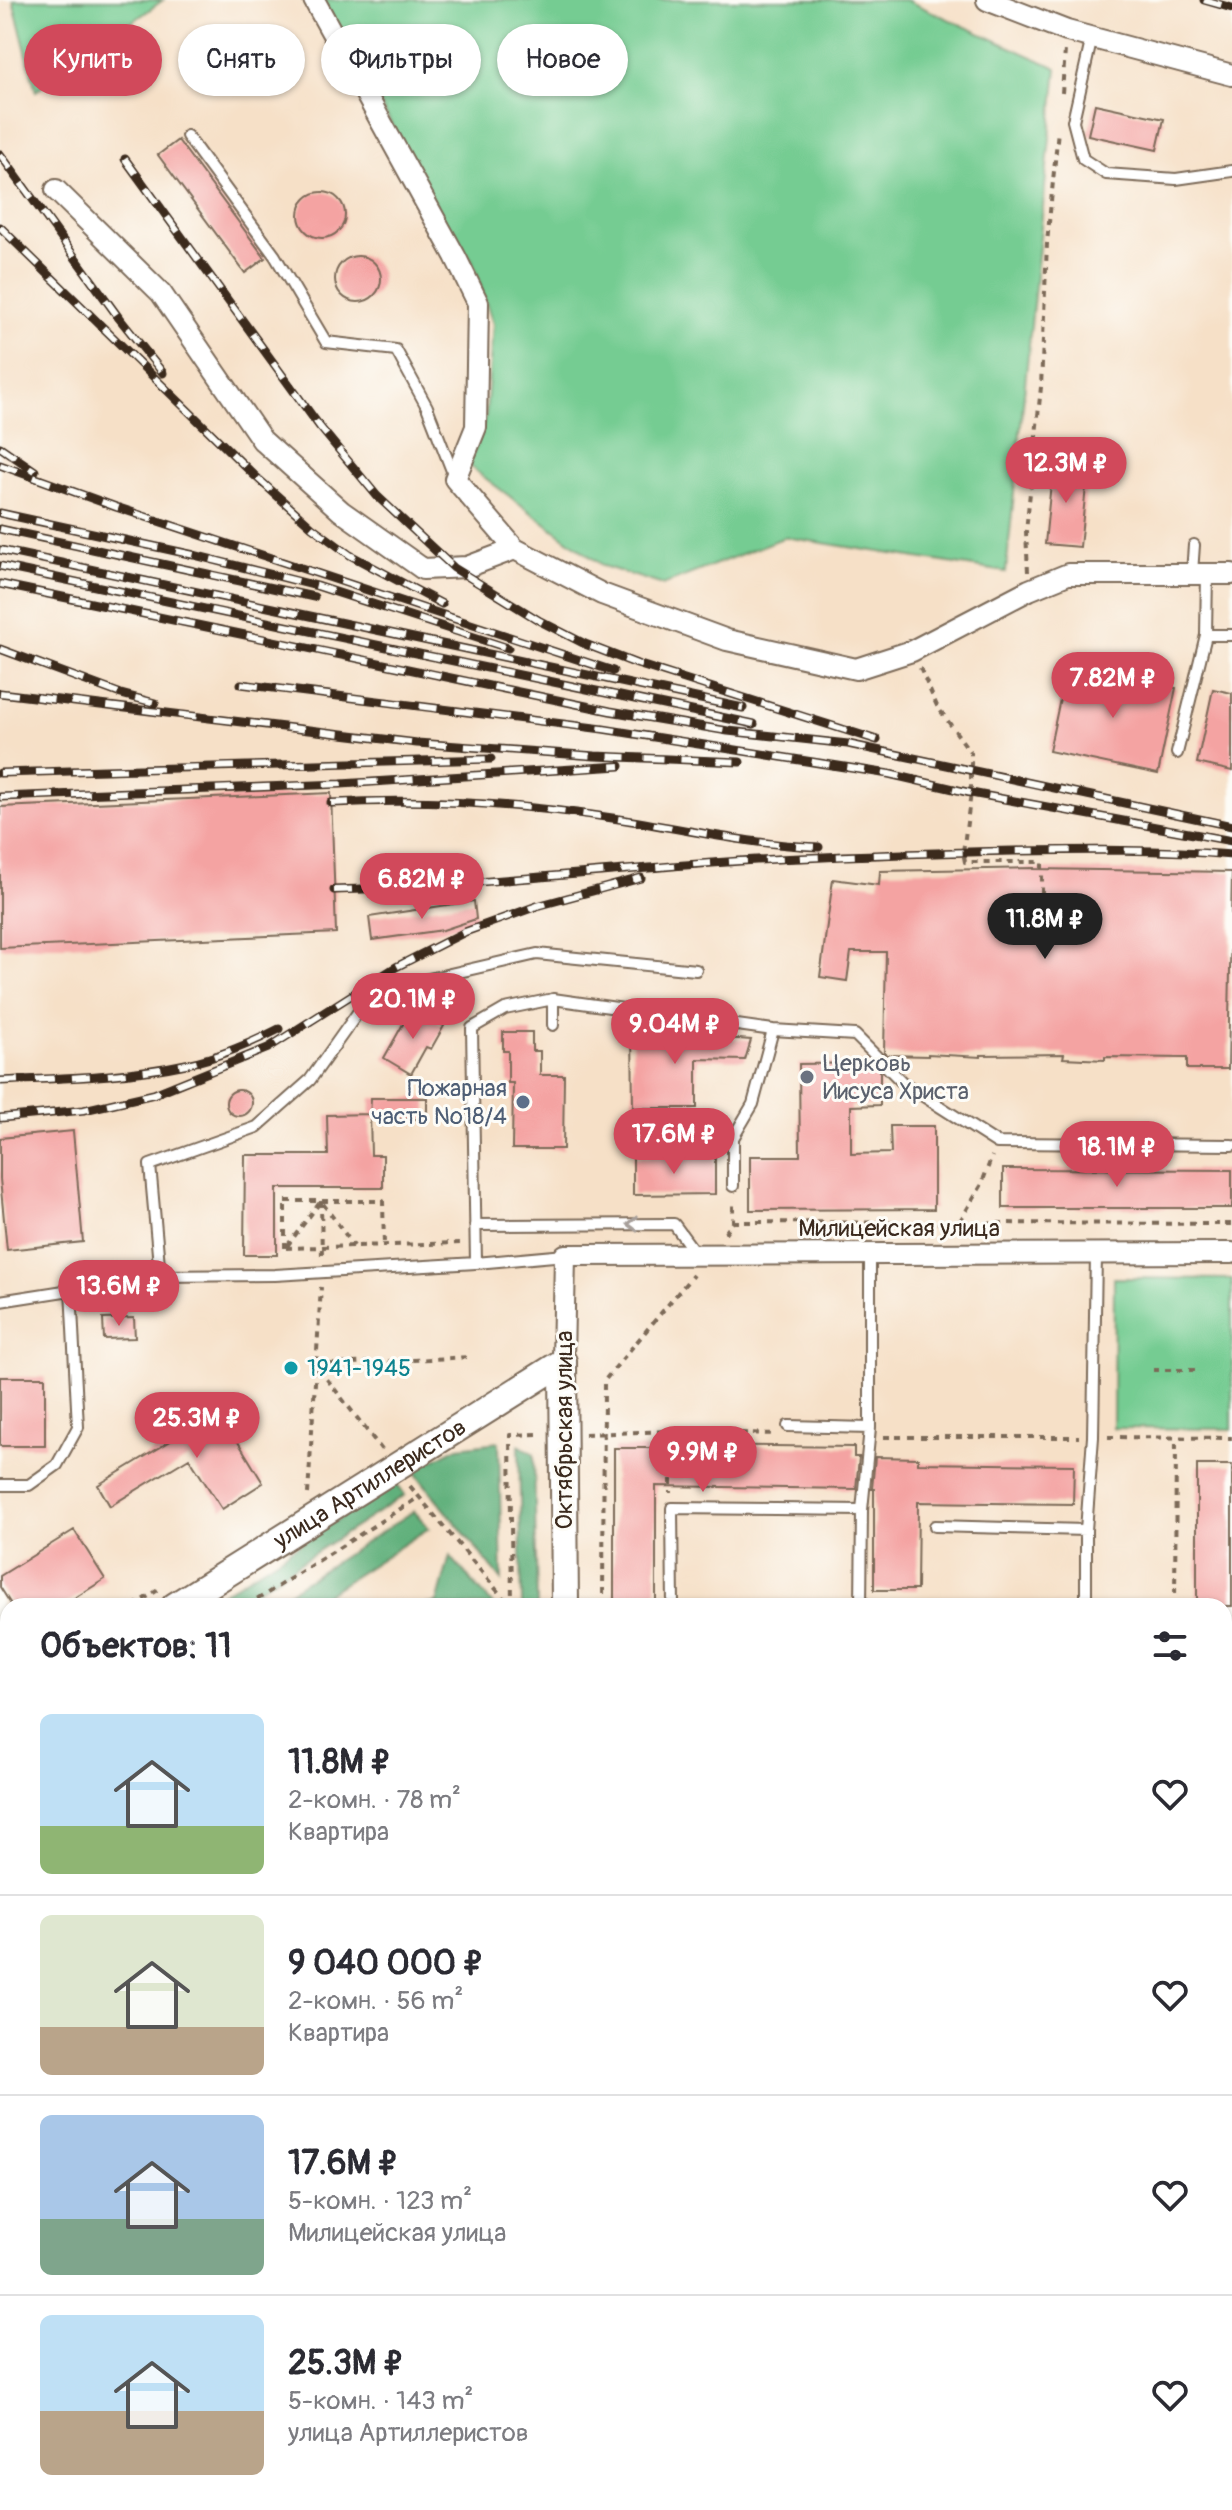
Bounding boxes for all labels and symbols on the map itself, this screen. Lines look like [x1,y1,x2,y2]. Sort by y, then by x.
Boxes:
pin: 12.3M ₽ [992,437,1140,505]
pin: 7.82M ₽ [1039,652,1187,720]
pin: 6.82M ₽ [348,853,496,921]
pin: 11.8M ₽ [971,893,1119,961]
pin: 20.1M ₽ [339,973,487,1041]
pin: 9.04M ₽ [601,998,749,1066]
place label: Церковь Иисуса Христа [823,1049,969,1106]
marker: Церковь Иисуса Христа [798,1068,816,1086]
place label: Пожарная часть №18/4 [371,1074,507,1131]
marker: Пожарная часть №18/4 [514,1093,532,1111]
pin: 17.6M ₽ [600,1108,748,1176]
pin: 18.1M ₽ [1043,1121,1191,1189]
street label: Милицейская улица [798,1214,1000,1243]
one-way arrow [626,1216,639,1233]
pin: 13.6M ₽ [45,1260,193,1328]
street label: Октябрьская улица [550,1330,579,1530]
place label: 1941-1945 [307,1354,411,1383]
marker: 1941-1945 [282,1359,300,1377]
pin: 25.3M ₽ [123,1392,271,1460]
street label: улица Артиллеристов [267,1412,471,1556]
pin: 9.9M ₽ [638,1426,768,1494]

